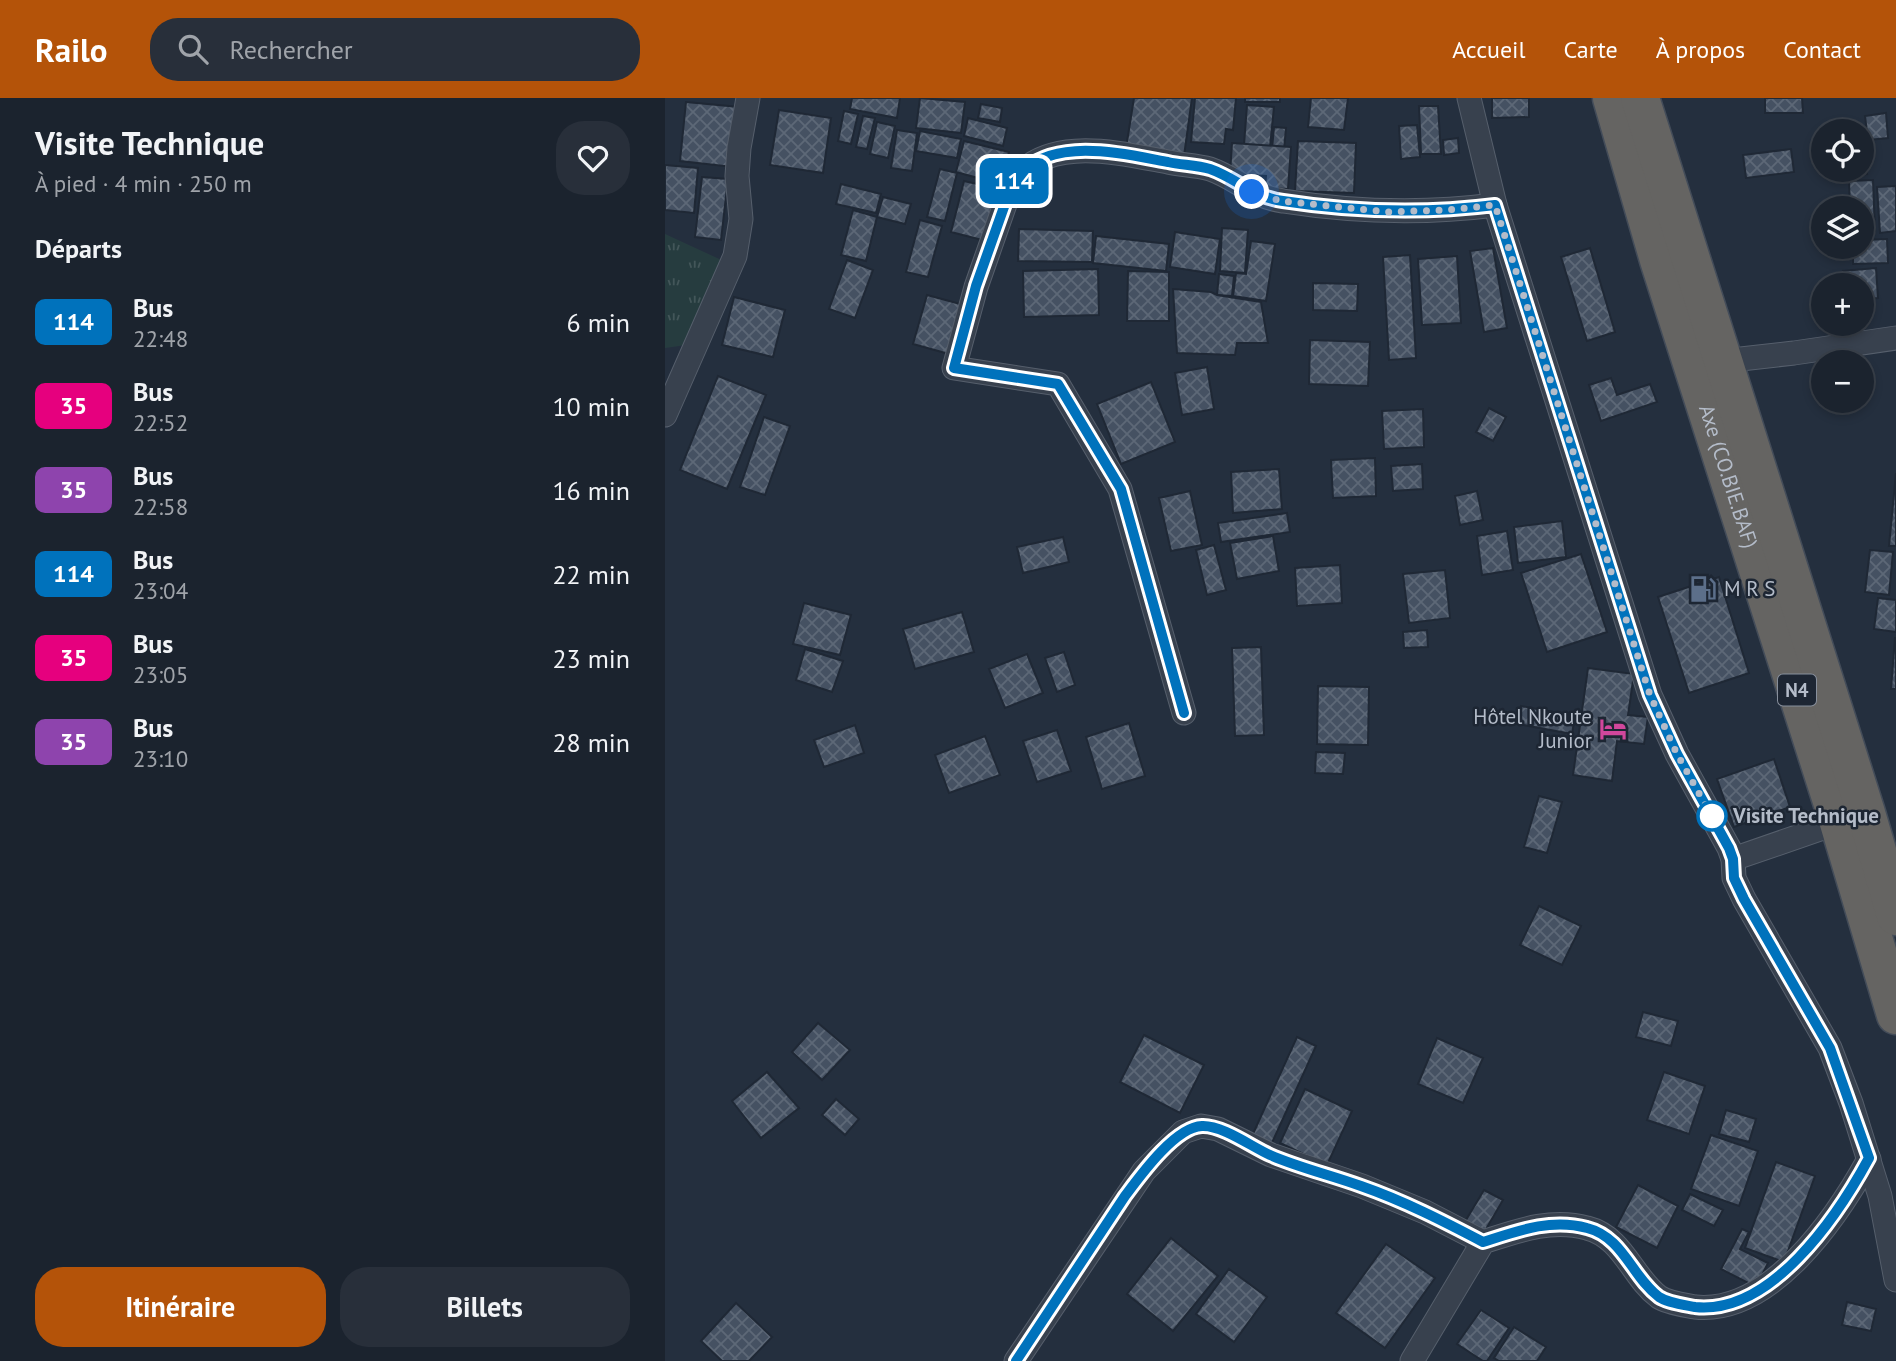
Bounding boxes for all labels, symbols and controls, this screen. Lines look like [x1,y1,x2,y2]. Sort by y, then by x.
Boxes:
search box [150,18,640,81]
text: Railo [35,28,108,71]
icon: search [174,30,212,68]
text: Rechercher [230,33,353,66]
text: Accueil [1452,34,1526,65]
text: Carte [1564,34,1618,65]
text: À propos [1656,34,1745,65]
text: Contact [1783,34,1861,65]
map controls [1811,119,1874,413]
button: locate [1811,119,1874,182]
text: Visite Technique [35,121,264,164]
button: heart [556,121,630,195]
line badge: 114 [974,158,1054,204]
text: 114 [994,165,1034,196]
text: À pied · 4 min · 250 m [35,169,252,198]
your location [1234,174,1269,209]
button: layers [1811,196,1874,259]
text: Départs [35,232,122,265]
button: + [1811,273,1874,336]
text: Bus [133,291,173,324]
text: 114 [53,306,94,337]
text: 6 min [567,306,630,339]
text: 22:48 [133,324,188,353]
button: − [1811,350,1874,413]
text: Bus [133,375,173,408]
text: 35 [60,390,87,421]
text: 10 min [552,390,630,423]
street label: Axe (CO.BIE.BAF) [1693,401,1764,552]
text: 22:52 [133,408,188,437]
text: Bus [133,459,173,492]
text: 35 [60,474,87,505]
text: 16 min [552,474,630,507]
text: 22:58 [133,492,188,521]
text: Bus [133,543,173,576]
text: 114 [53,558,94,589]
text: 22 min [552,558,630,591]
fuel station icon: M R S [1688,574,1718,604]
place label: M R S [1724,575,1775,602]
text: 23:04 [133,576,188,605]
text: Bus [133,627,173,660]
text: 35 [60,642,87,673]
text: 23 min [552,642,630,675]
text: 23:05 [133,660,188,689]
road number: N4 [1778,674,1816,706]
place label: Hôtel Nkoute Junior [1473,703,1592,754]
text: Bus [133,711,173,744]
hotel icon: Hôtel Nkoute Junior [1598,714,1628,744]
text: 35 [60,726,87,757]
text: 28 min [552,726,630,759]
text: 23:10 [133,744,188,773]
marker: Visite Technique [1697,801,1727,831]
place label: Visite Technique [1732,802,1879,829]
button: Itinéraire [35,1267,326,1347]
button: Billets [340,1267,630,1347]

